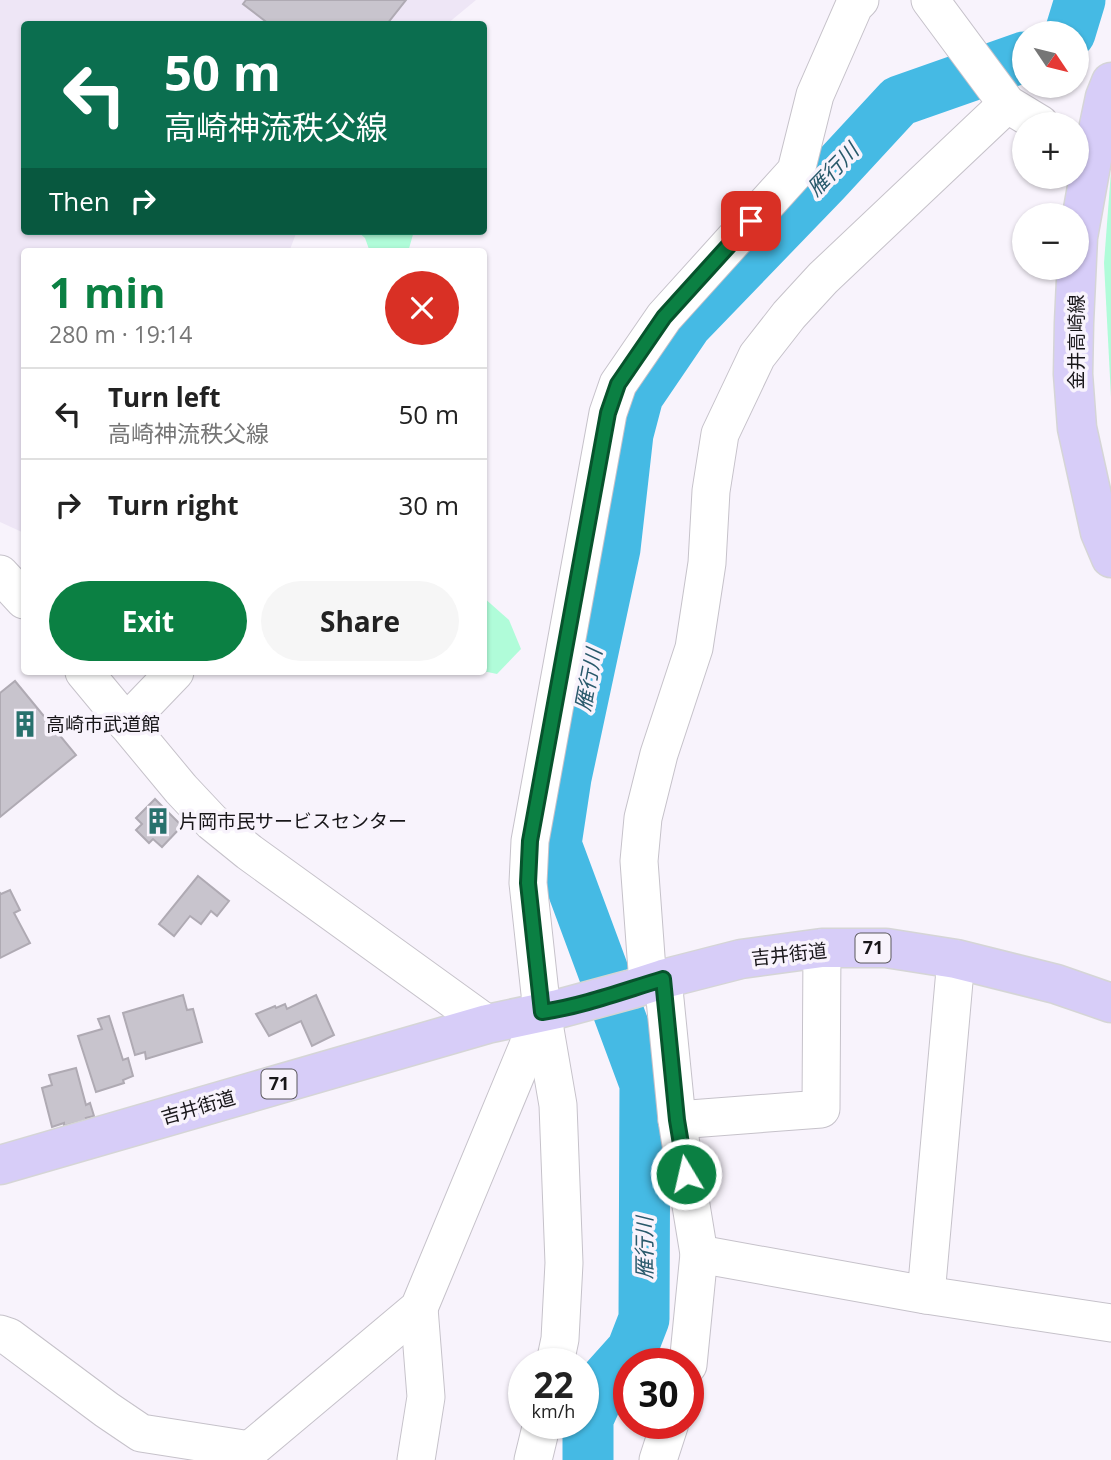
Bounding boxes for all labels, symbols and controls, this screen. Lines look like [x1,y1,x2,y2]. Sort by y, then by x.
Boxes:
north arrow [1012,21,1088,98]
map controls [1012,21,1089,280]
text: 50 m [164,39,281,105]
icon: left [49,49,140,140]
text: 高崎神流秩父線 [164,105,388,148]
button: + [1012,112,1089,189]
water label: 雁行川 [800,135,866,202]
icon: right [124,182,162,220]
text: Then [49,183,110,219]
pin [721,191,781,251]
icon: arrive [732,202,770,240]
button: − [1012,203,1089,280]
text: 1 min [49,263,166,320]
button: close [385,271,459,345]
street label: 金井高崎線 [1063,294,1089,390]
text: 280 m · 19:14 [49,318,192,350]
text: Turn left [108,379,220,415]
icon: left [49,395,87,433]
text: 50 m [398,396,459,432]
text: 高崎神流秩父線 [108,417,269,449]
icon: right [49,486,87,524]
text: Turn right [108,487,239,523]
text: 30 m [398,487,459,523]
button: Exit [49,581,247,661]
button: Share [261,581,459,661]
water label: 雁行川 [568,644,608,713]
building icon: 高崎市武道館 [10,709,40,739]
place label: 高崎市武道館 [46,711,160,737]
building icon: 片岡市民サービスセンター [143,806,173,836]
place label: 片岡市民サービスセンター [179,808,407,834]
road number: 71 [856,933,890,962]
street label: 吉井街道 [750,937,828,971]
road number: 71 [262,1070,296,1098]
street label: 吉井街道 [158,1084,238,1130]
position arrow [649,1137,723,1211]
water label: 雁行川 [630,1215,658,1280]
speed limit sign: 30 [613,1348,704,1439]
text: 22 [533,1361,574,1408]
text: km/h [532,1399,575,1423]

